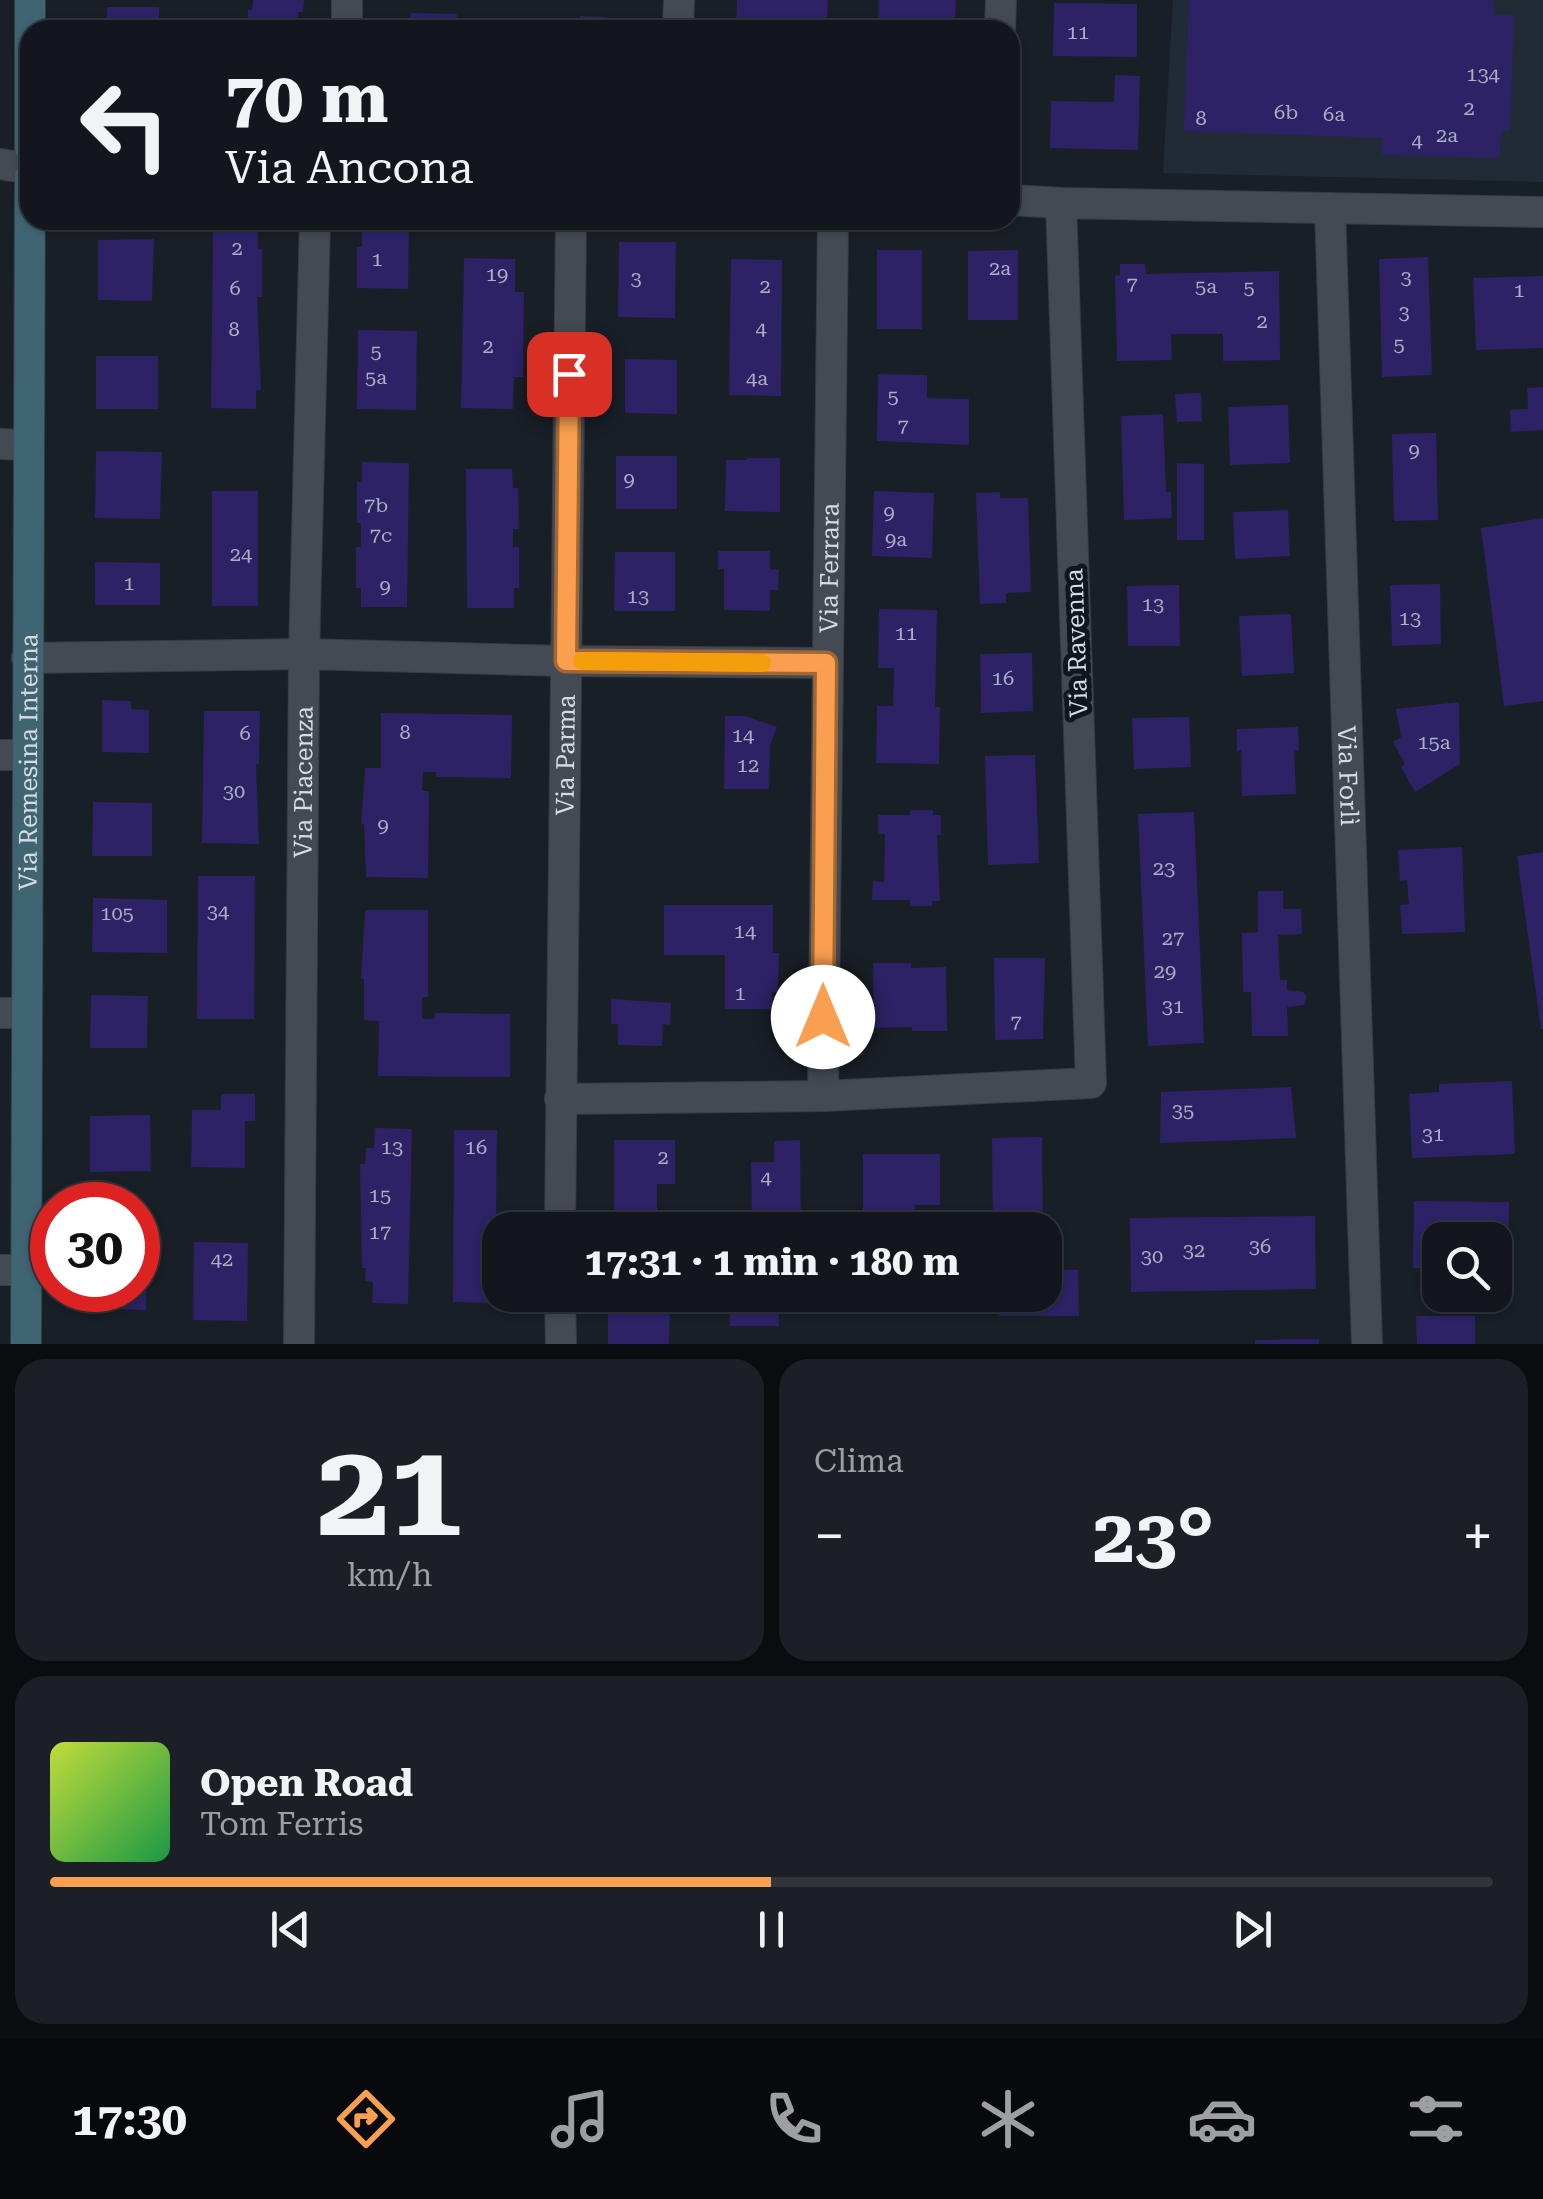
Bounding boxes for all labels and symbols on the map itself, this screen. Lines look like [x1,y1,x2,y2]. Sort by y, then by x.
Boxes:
house number: 11 [1067,20,1089,44]
house number: 134 [1466,62,1501,86]
house number: 2 [1463,96,1475,120]
house number: 6b [1274,100,1298,124]
house number: 6a [1323,102,1345,126]
house number: 8 [1195,106,1207,130]
house number: 2a [1436,123,1458,147]
house number: 4 [1411,128,1423,152]
house number: 2 [231,236,243,260]
house number: 1 [371,247,383,271]
house number: 2a [989,256,1011,280]
house number: 19 [486,262,508,286]
house number: 3 [1400,265,1412,289]
house number: 3 [630,266,642,290]
house number: 7 [1126,272,1138,296]
house number: 2 [759,274,771,298]
house number: 5a [1195,274,1217,298]
house number: 5 [1243,275,1255,299]
house number: 6 [229,276,241,300]
house number: 1 [1513,278,1525,302]
house number: 3 [1398,300,1410,324]
house number: 2 [1256,309,1268,333]
house number: 4 [755,316,767,340]
house number: 8 [228,317,240,341]
pin [527,332,612,417]
house number: 5 [1393,332,1405,356]
house number: 2 [482,334,494,358]
house number: 5 [370,339,382,363]
house number: 5a [365,365,387,389]
house number: 4a [746,366,768,390]
house number: 5 [887,384,899,408]
house number: 7 [897,414,909,438]
house number: 9 [1408,438,1420,462]
house number: 9 [623,467,635,491]
house number: 7b [364,493,388,517]
house number: 9 [883,500,895,524]
street label: Via Ferrara [814,502,845,633]
house number: 7c [370,523,392,547]
house number: 9a [885,527,907,551]
house number: 24 [230,542,253,566]
street label: Via Ravenna [1059,568,1094,718]
house number: 1 [123,571,135,595]
house number: 9 [379,574,391,598]
house number: 13 [627,584,649,608]
house number: 13 [1142,592,1164,616]
house number: 13 [1399,606,1421,630]
house number: 11 [895,621,917,645]
street label: Via Remesina Interna [14,633,43,890]
house number: 16 [992,666,1014,690]
street label: Via Parma [551,694,581,816]
street label: Via Piacenza [289,705,319,858]
house number: 8 [399,720,411,744]
house number: 6 [239,721,251,745]
house number: 14 [732,723,755,747]
street label: Via Forlì [1332,725,1364,826]
house number: 15a [1417,730,1451,754]
house number: 12 [737,753,759,777]
house number: 30 [223,779,245,803]
house number: 9 [377,813,389,837]
house number: 23 [1153,856,1175,880]
house number: 34 [207,899,230,923]
house number: 105 [100,901,134,925]
house number: 14 [734,919,757,943]
house number: 27 [1162,926,1184,950]
house number: 29 [1154,959,1176,983]
position arrow [771,965,875,1069]
house number: 1 [734,981,746,1005]
house number: 31 [1162,994,1184,1018]
house number: 7 [1010,1010,1022,1034]
house number: 35 [1172,1098,1194,1122]
house number: 31 [1422,1122,1444,1146]
house number: 13 [381,1135,403,1159]
house number: 16 [465,1135,487,1159]
house number: 2 [657,1145,669,1169]
house number: 4 [760,1165,772,1189]
speed limit sign: 30 [30,1182,160,1312]
house number: 15 [369,1183,391,1207]
house number: 17 [369,1220,391,1244]
house number: 36 [1249,1234,1271,1258]
house number: 32 [1183,1238,1205,1262]
house number: 30 [1141,1244,1163,1268]
house number: 42 [211,1247,233,1271]

